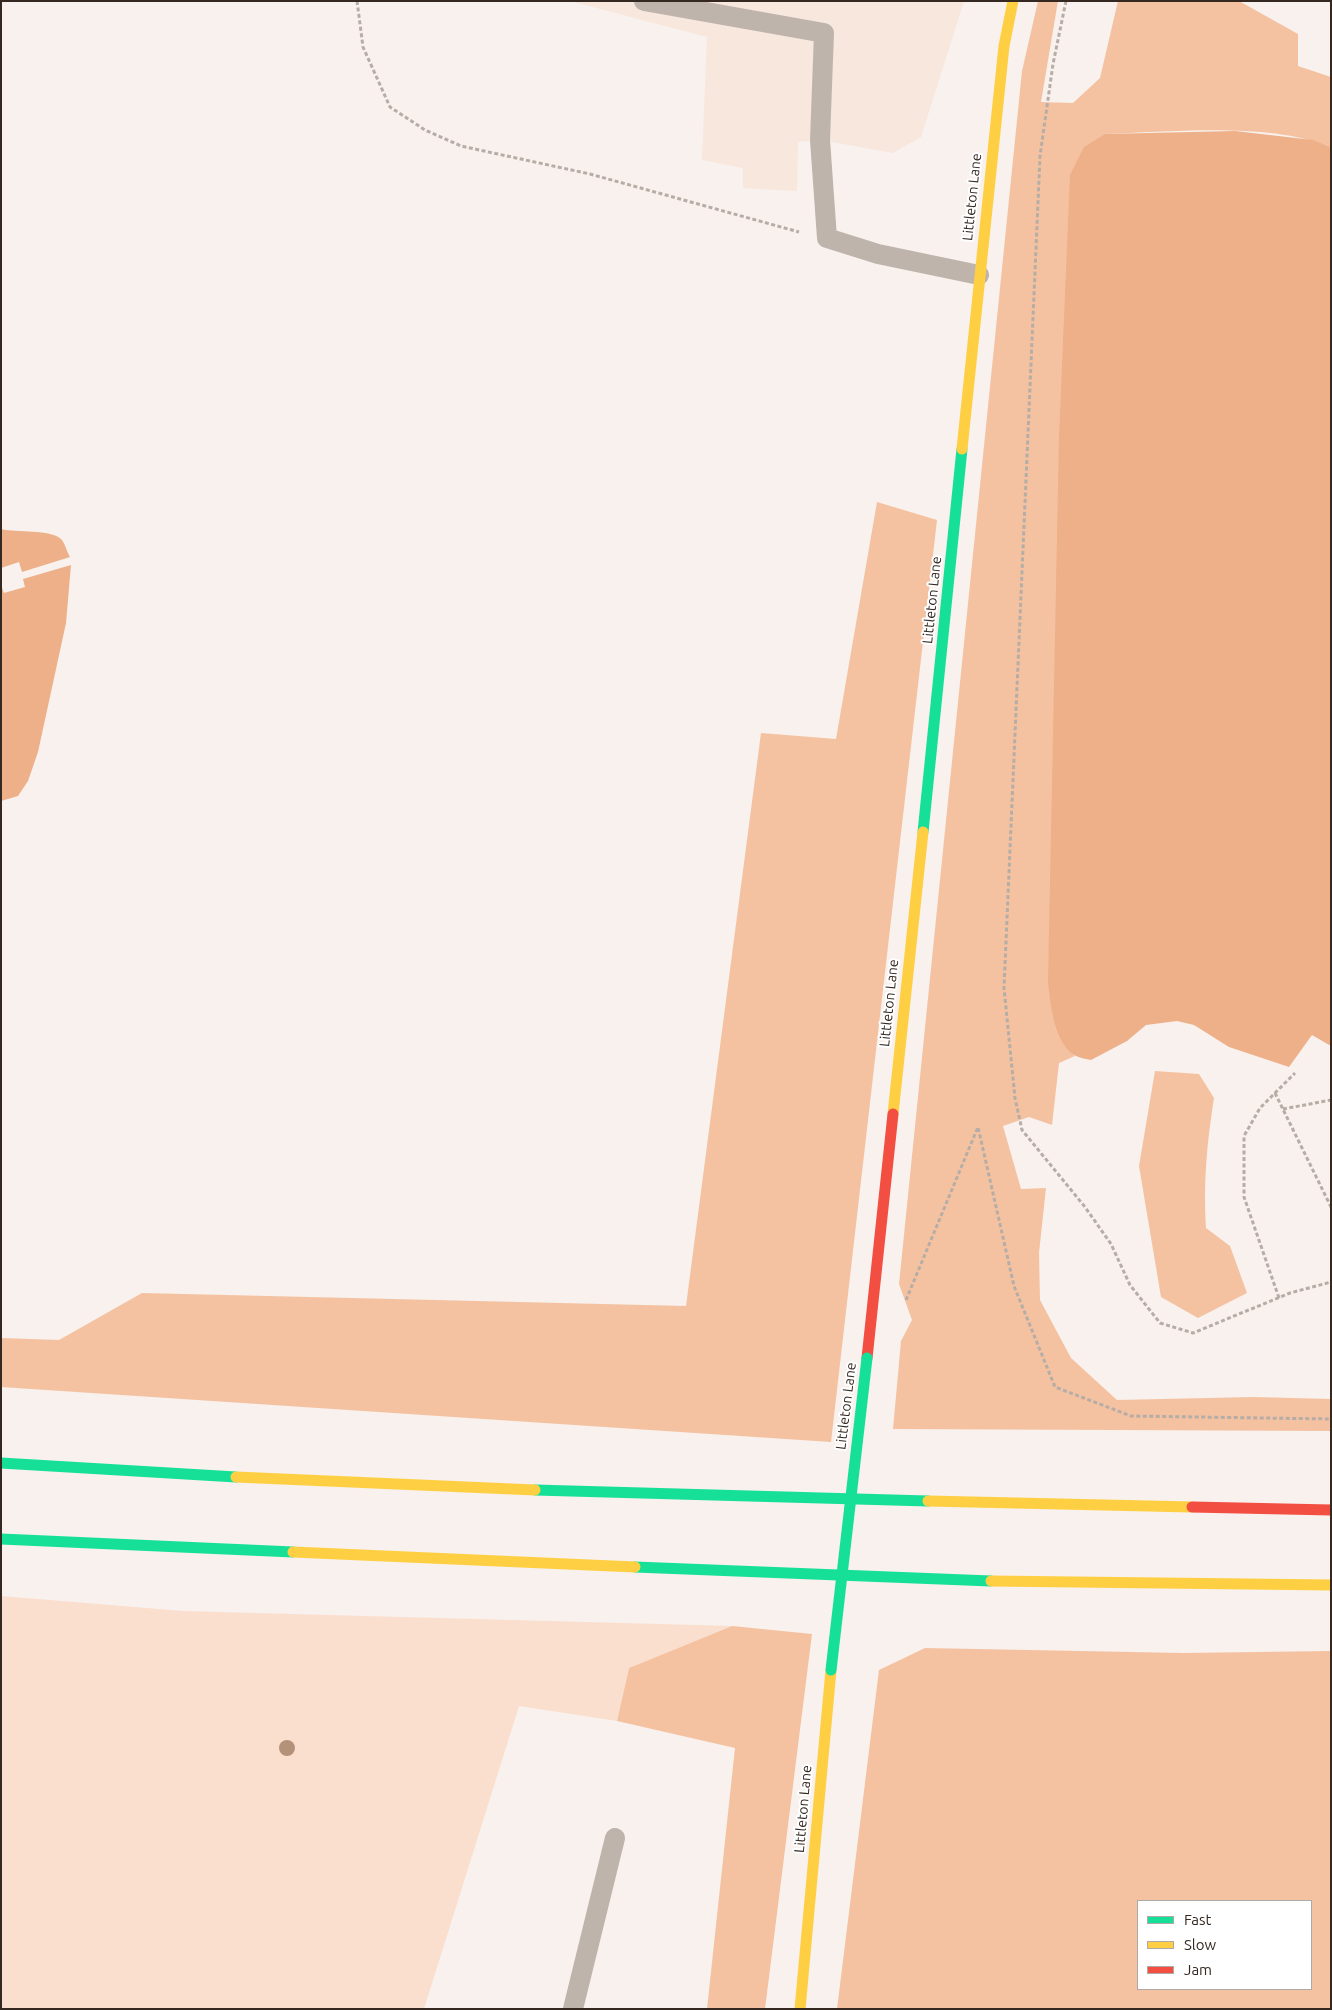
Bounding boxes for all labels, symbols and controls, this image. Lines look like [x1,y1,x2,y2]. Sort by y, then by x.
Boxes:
street label: Littleton Lane [959,152,985,242]
street label: Littleton Lane [919,555,945,645]
street label: Littleton Lane [876,958,902,1048]
street label: Littleton Lane [832,1361,860,1451]
street label: Littleton Lane [791,1765,815,1853]
legend [1137,1900,1312,1990]
text: Fast [1184,1911,1211,1928]
text: Slow [1184,1936,1216,1953]
text: Jam [1184,1961,1212,1978]

